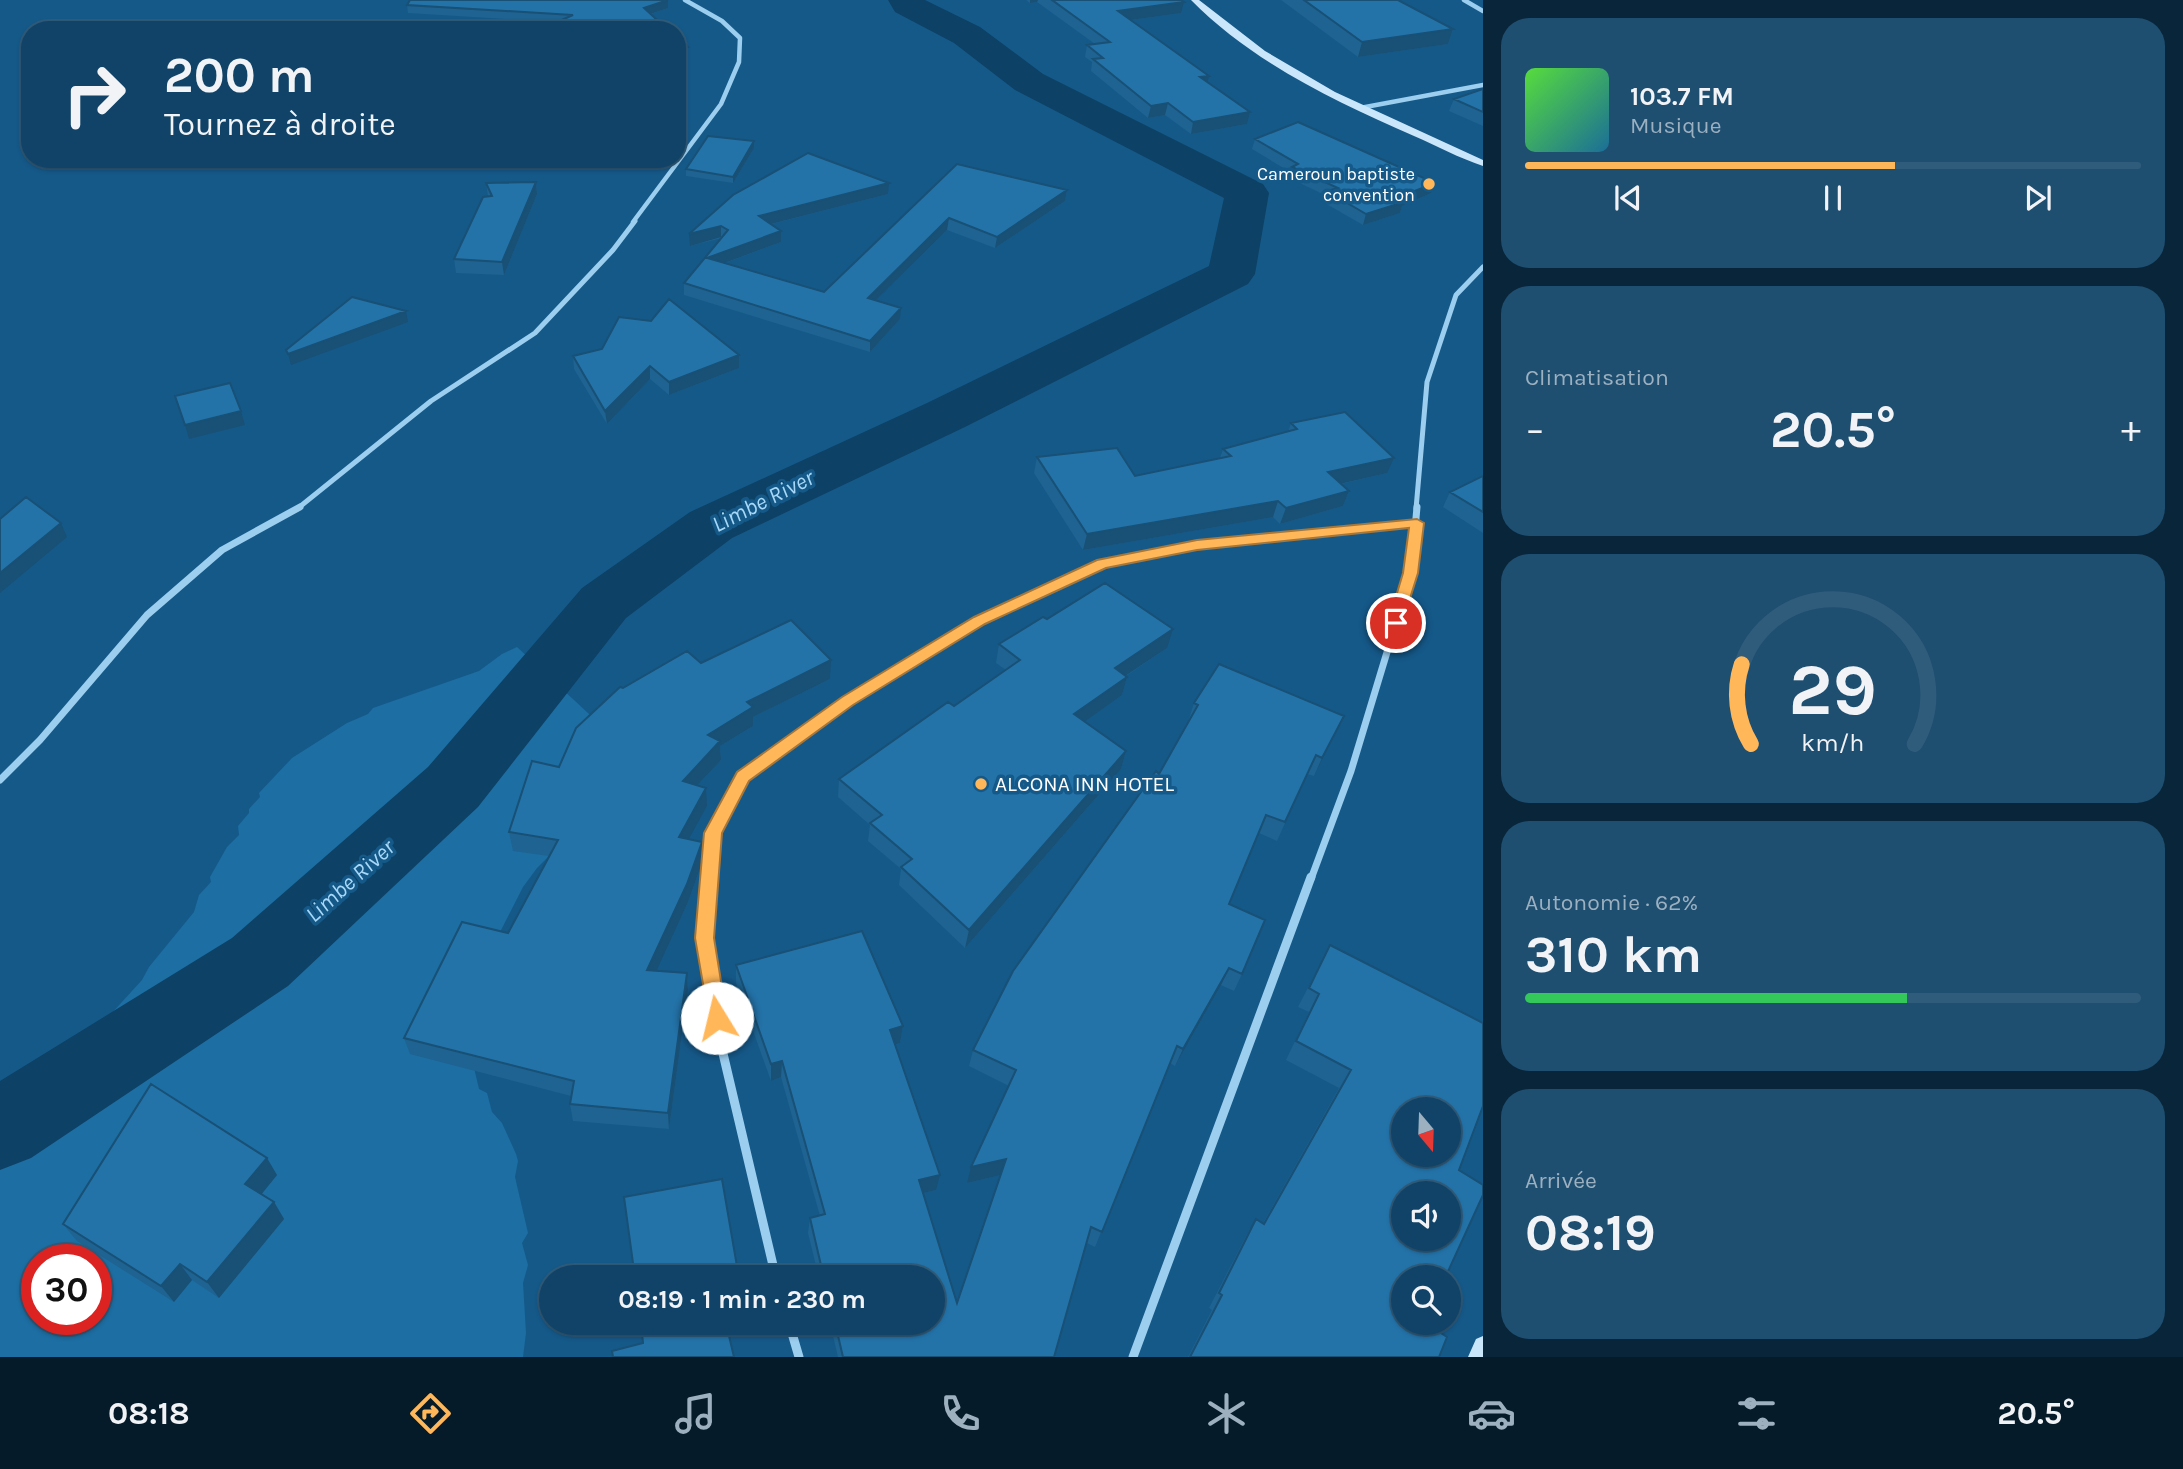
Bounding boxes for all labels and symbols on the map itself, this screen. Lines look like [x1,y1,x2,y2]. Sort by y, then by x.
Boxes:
place label: Cameroun baptiste convention [1257,163,1415,206]
marker: Cameroun baptiste convention [1421,176,1437,192]
water label: Limbe River [708,463,819,538]
pin [1366,593,1426,653]
place label: ALCONA INN HOTEL [995,772,1174,796]
marker: ALCONA INN HOTEL [973,776,989,792]
water label: Limbe River [300,833,401,928]
position arrow [680,981,754,1055]
north arrow [1391,1097,1461,1167]
speed limit sign: 30 [21,1244,112,1335]

